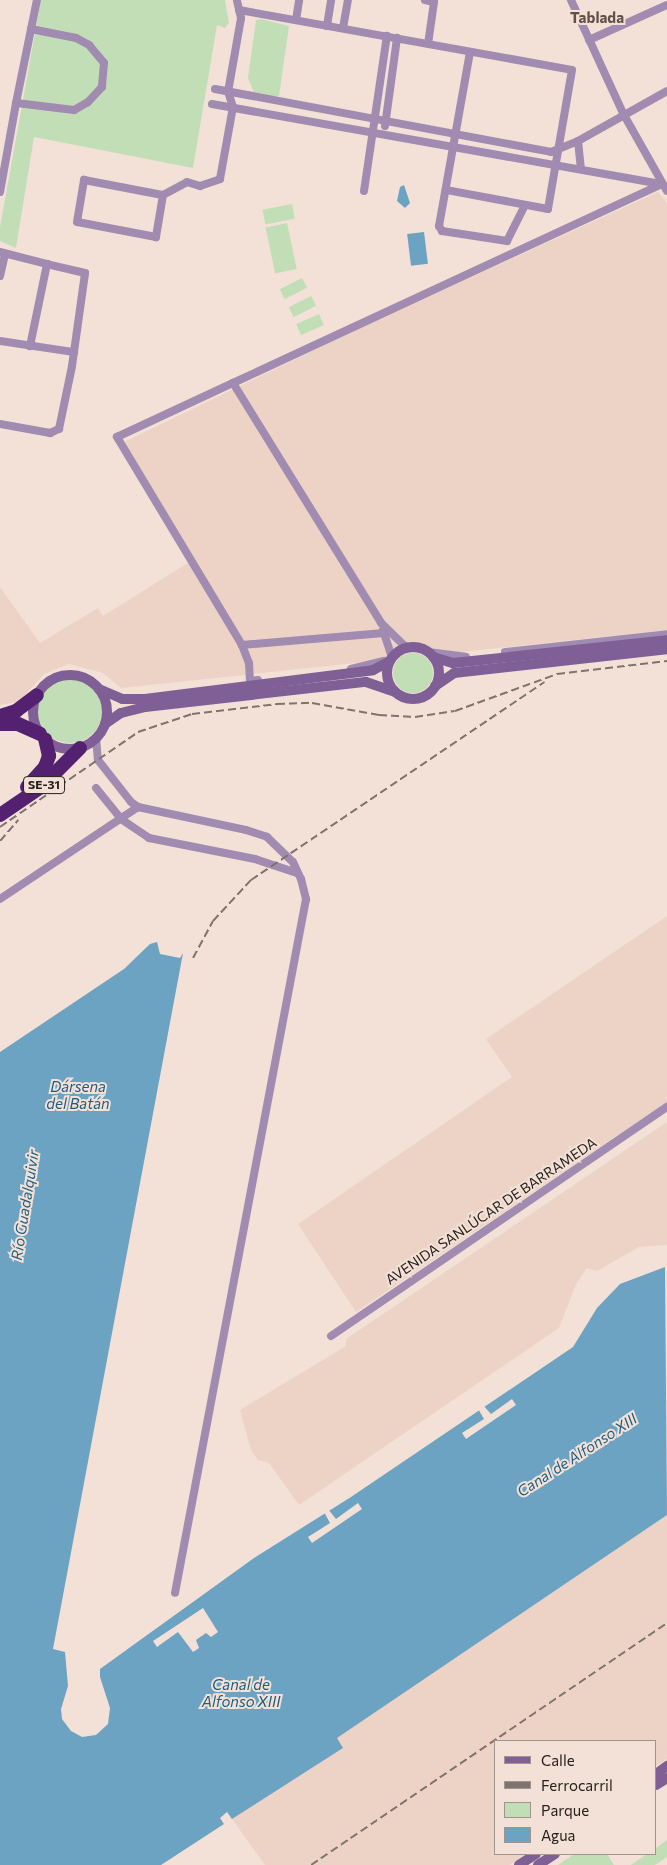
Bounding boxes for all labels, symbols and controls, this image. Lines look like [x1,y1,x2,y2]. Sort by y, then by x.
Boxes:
district label: Tablada [570,9,624,27]
road number: SE-31 [23,776,65,794]
water label: Dársena del Batán [46,1077,110,1112]
street label: AVENIDA SANLÚCAR DE BARRAMEDA [382,1134,600,1288]
water label: Río Guadalquivir [7,1148,43,1262]
water label: Canal de Alfonso XIII [514,1409,640,1501]
water label: Canal de Alfonso XIII [202,1675,280,1710]
legend [494,1740,657,1855]
text: Calle [541,1751,575,1769]
text: Ferrocarril [541,1776,613,1794]
text: Parque [541,1801,589,1819]
text: Agua [541,1826,575,1844]

